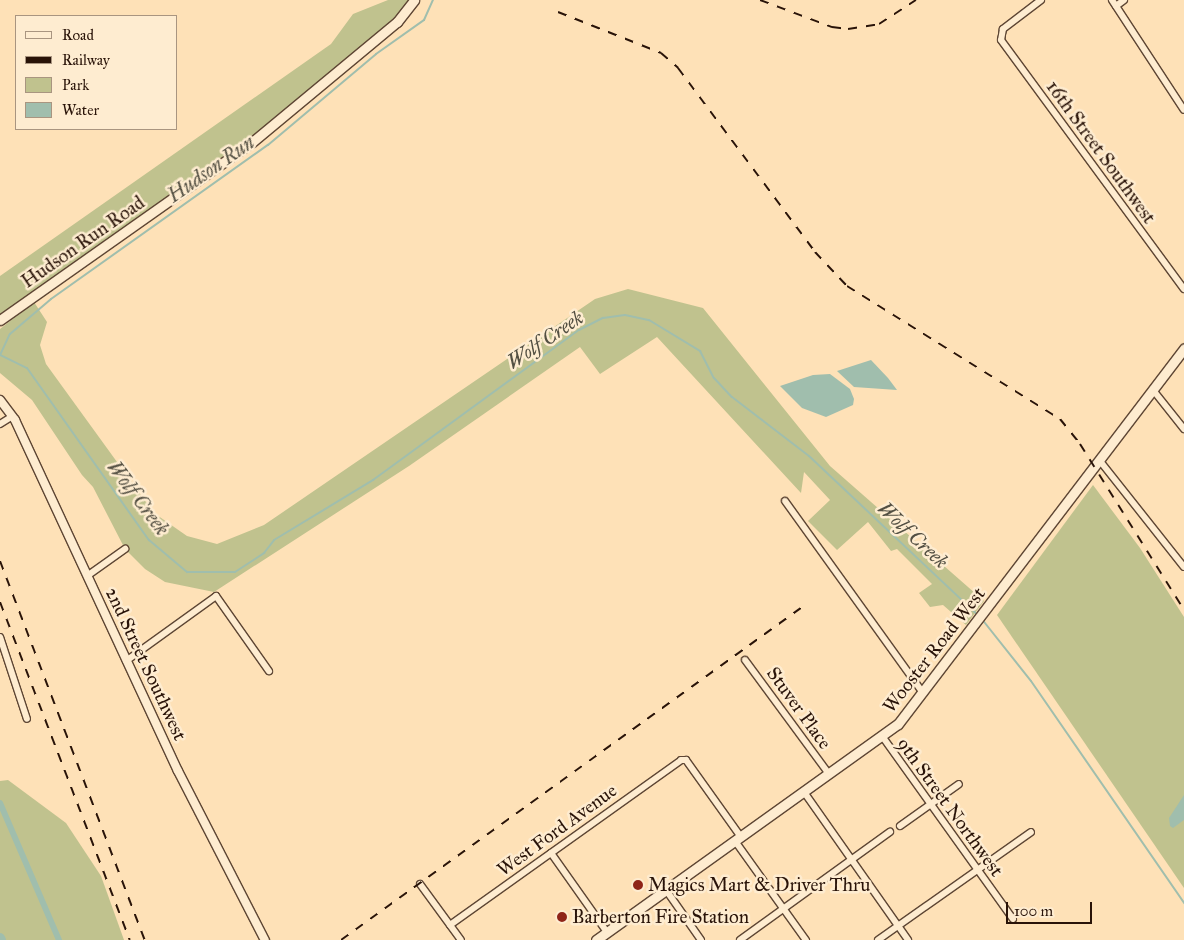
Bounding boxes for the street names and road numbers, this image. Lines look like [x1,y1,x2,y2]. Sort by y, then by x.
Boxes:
street label: 16th Street Southwest [1041,76,1161,228]
street label: Hudson Run Road [17,191,149,293]
street label: Wooster Road West [878,583,990,717]
street label: 2nd Street Southwest [101,584,191,744]
street label: Stuver Place [762,663,836,753]
street label: 9th Street Northwest [892,733,1008,881]
street label: West Ford Avenue [493,779,621,881]

